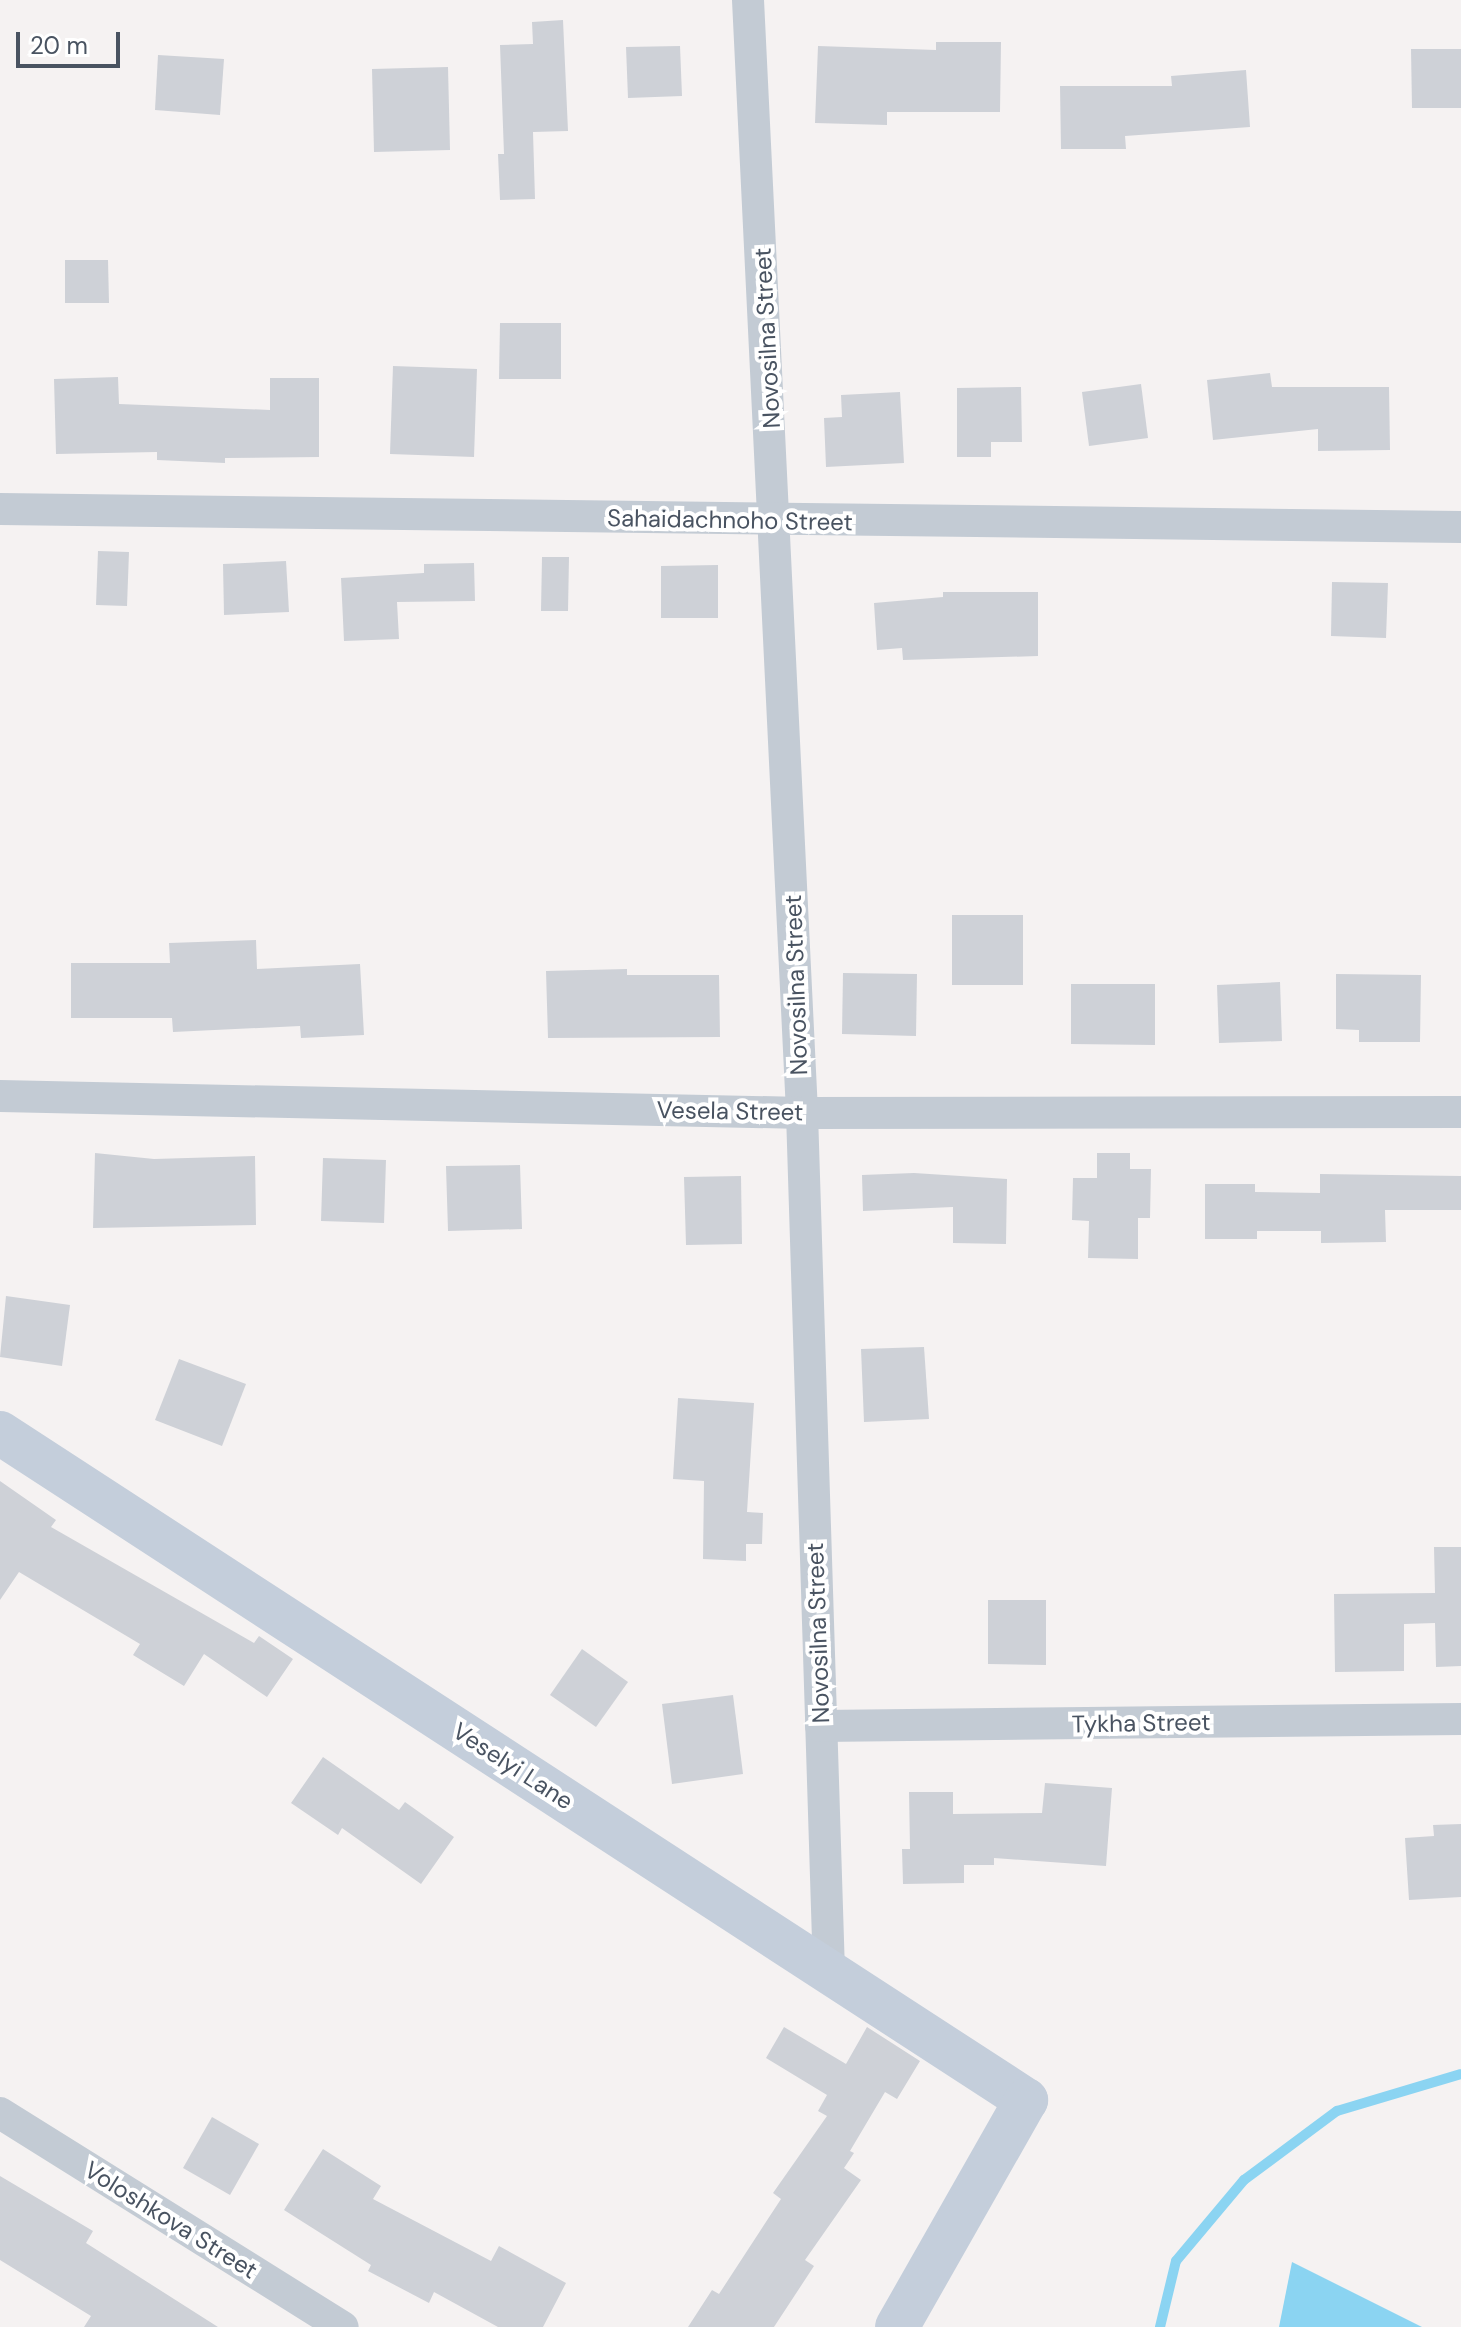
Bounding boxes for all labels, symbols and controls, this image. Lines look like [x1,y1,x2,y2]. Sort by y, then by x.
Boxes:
scale bar [20,16,124,66]
text: 20 m [30,30,88,61]
street label: Novosilna Street [748,247,786,429]
street label: Sahaidachnoho Street [607,503,853,537]
street label: Novosilna Street [778,894,814,1076]
street label: Vesela Street [656,1095,804,1127]
street label: Novosilna Street [800,1542,836,1724]
street label: Tykha Street [1071,1707,1211,1739]
street label: Veselyi Lane [447,1716,579,1816]
street label: Voloshkova Street [79,2155,263,2285]

